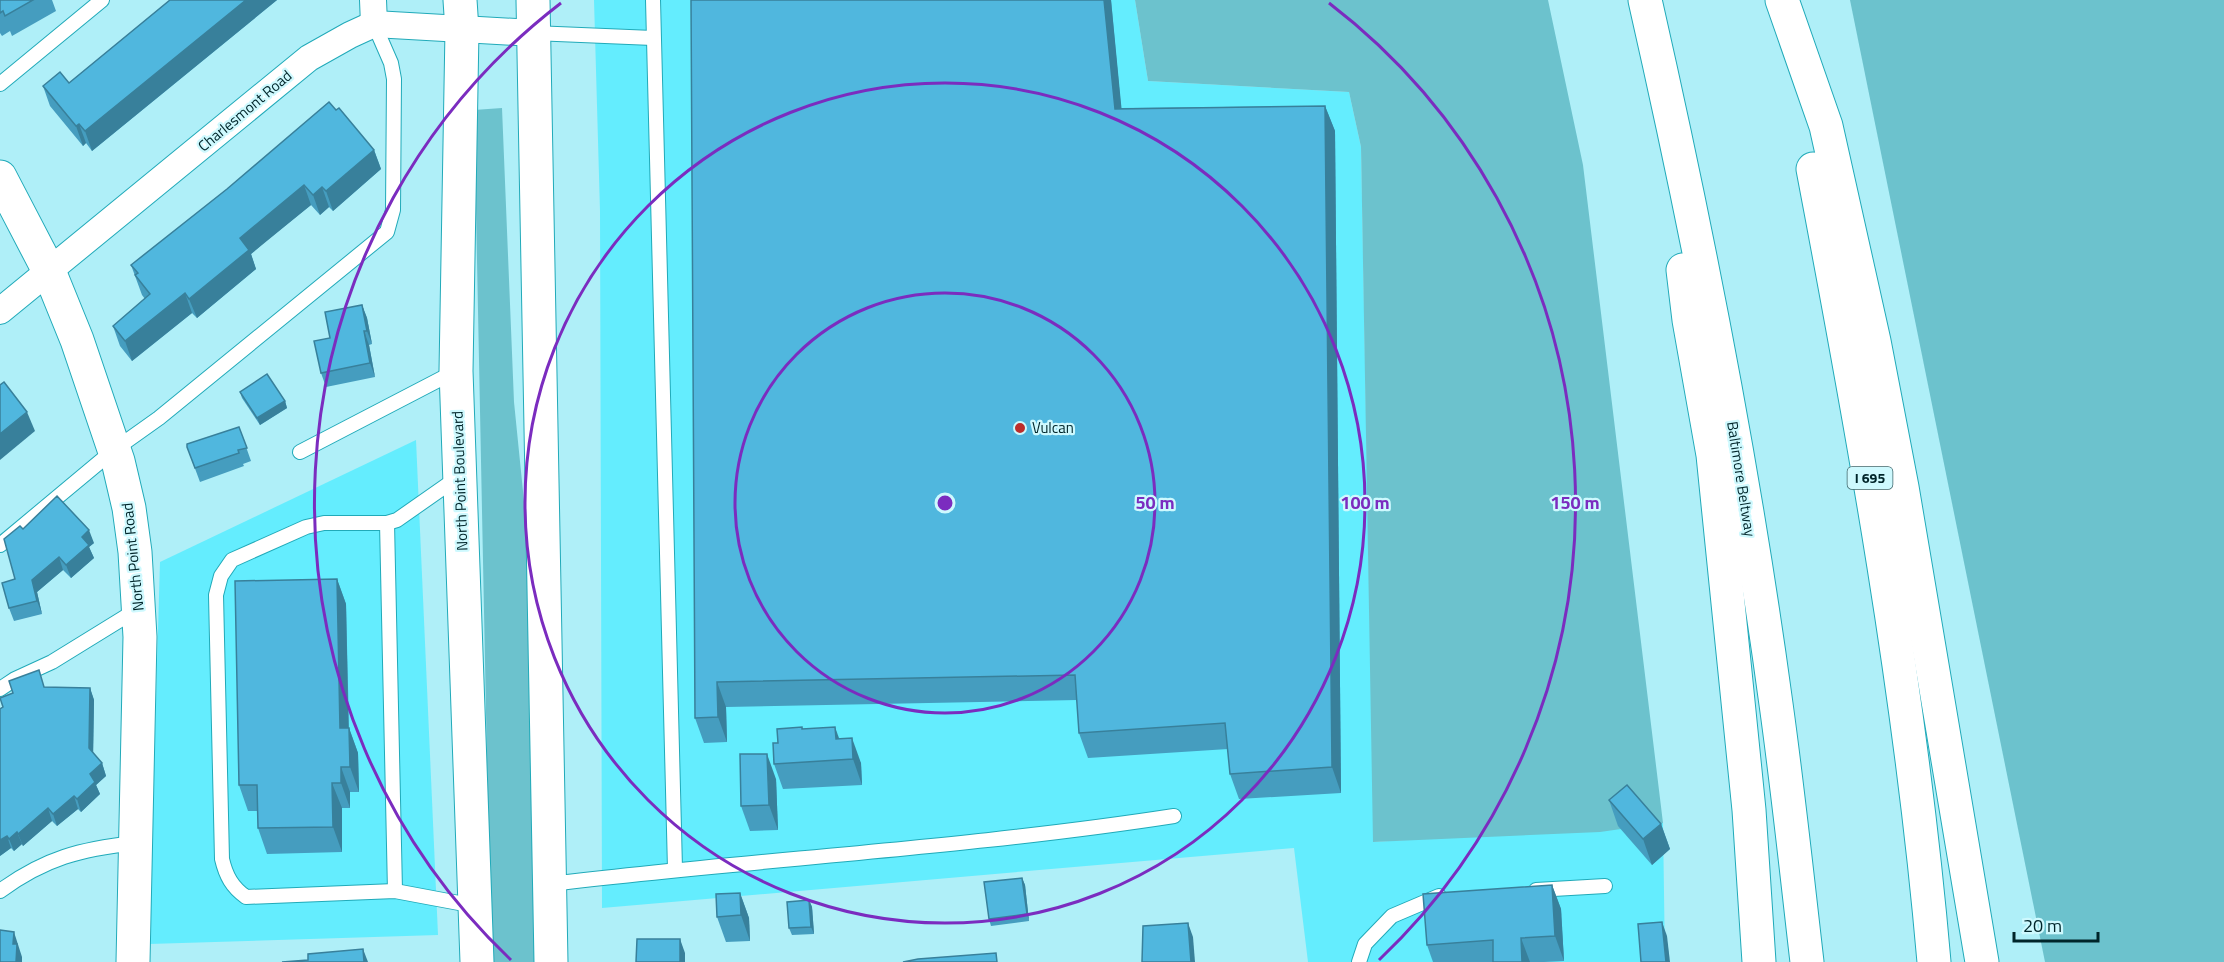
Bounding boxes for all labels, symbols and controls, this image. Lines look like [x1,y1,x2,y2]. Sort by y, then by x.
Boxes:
street label: Charlesmont Road [193,64,297,157]
street label: North Point Boulevard [446,411,473,551]
place label: Vulcan [1032,416,1074,439]
street label: Baltimore Beltway [1721,419,1762,538]
marker: Vulcan [1013,421,1027,435]
road number: I 695 [1848,467,1892,489]
text: 50 m [1135,489,1175,516]
text: 100 m [1340,489,1390,516]
text: 150 m [1550,489,1600,516]
centre of rings [935,493,955,513]
street label: North Point Road [115,502,150,612]
scale bar [2014,905,2098,943]
text: 20 m [2023,912,2062,939]

